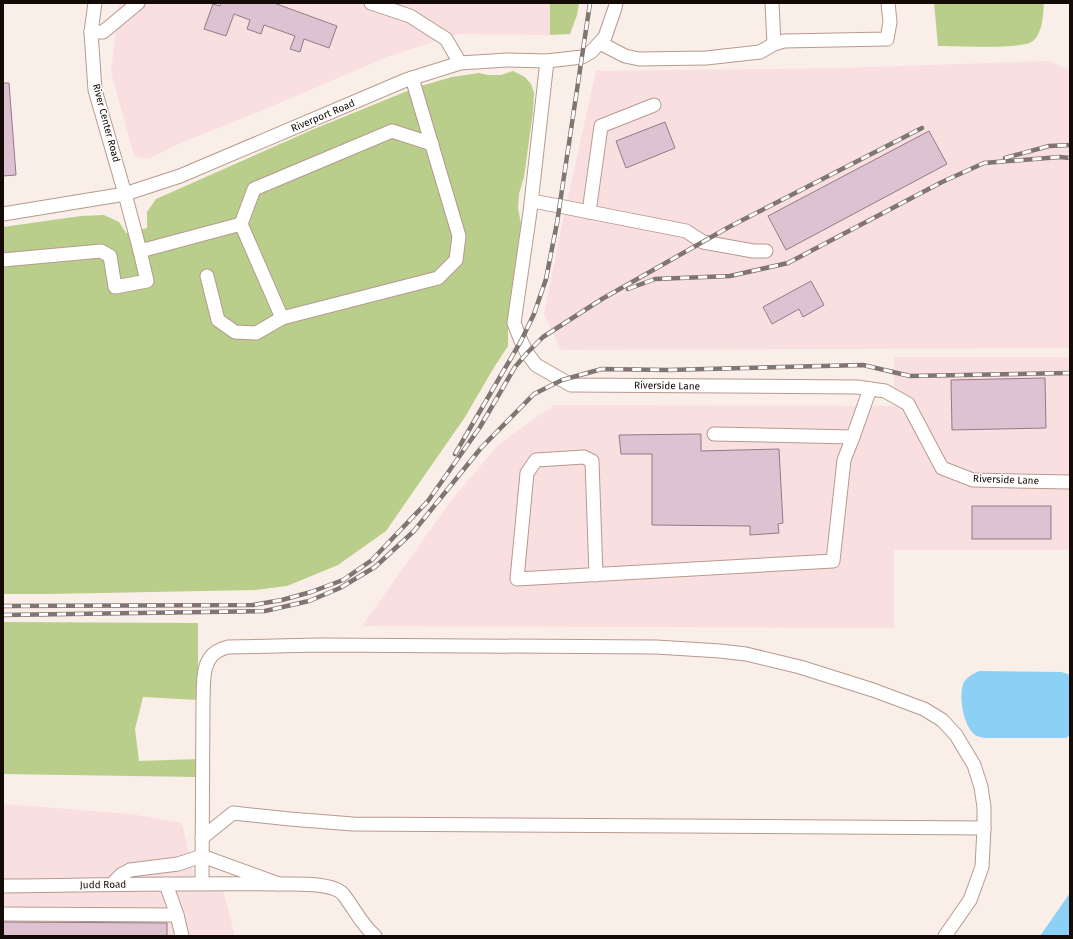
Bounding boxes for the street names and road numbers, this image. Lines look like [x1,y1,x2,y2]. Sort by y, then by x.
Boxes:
street label: River Center Road [90,82,122,164]
street label: Riverport Road [289,97,357,135]
street label: Riverside Lane [634,379,700,393]
street label: Riverside Lane [973,473,1039,487]
street label: Judd Road [80,879,126,891]

